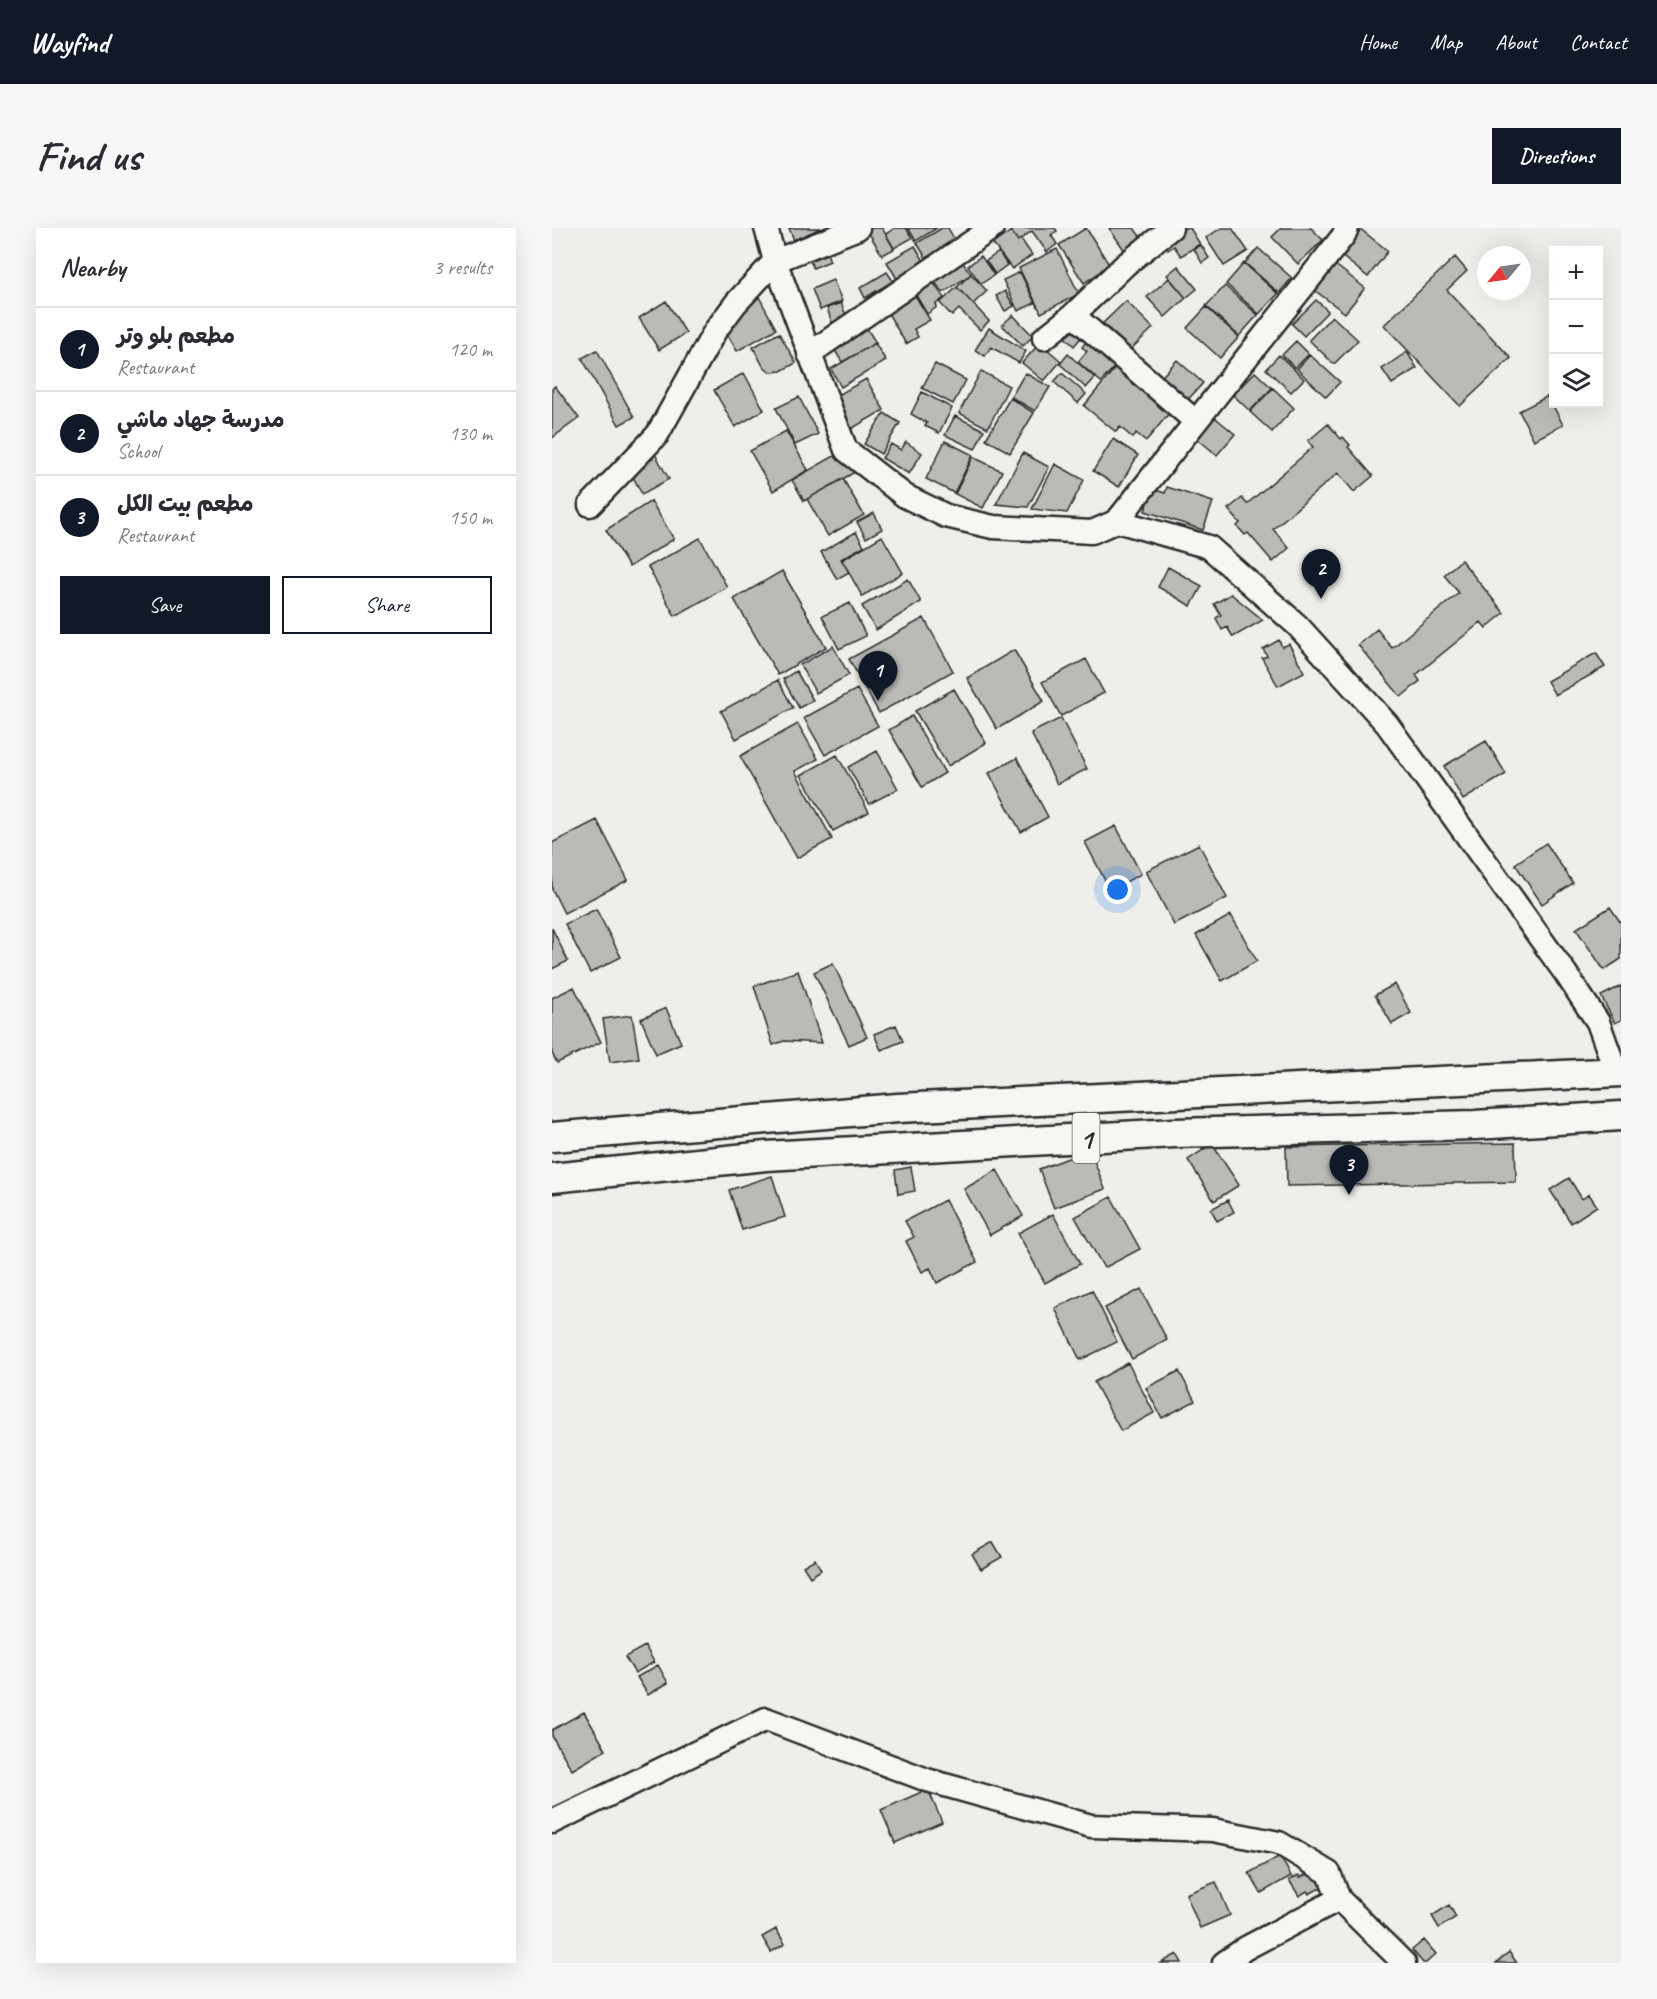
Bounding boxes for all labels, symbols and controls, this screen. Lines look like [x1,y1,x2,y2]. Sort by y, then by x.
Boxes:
text: Wayfind [30,25,109,60]
text: Home [1359,29,1397,55]
text: Map [1430,29,1462,55]
text: About [1495,29,1537,55]
text: Contact [1570,29,1627,55]
button: Directions [1492,128,1621,184]
text: Find us [36,130,141,183]
north arrow [1477,246,1531,300]
map controls [1549,246,1603,408]
button: + [1549,246,1603,300]
text: Nearby [60,251,125,284]
text: 3 results [433,255,492,280]
button: − [1549,300,1603,354]
text: مطعم بلو وتر [117,322,235,350]
text: 1 [75,337,84,362]
text: 120 m [449,337,492,362]
button: layers [1549,354,1603,408]
text: Restaurant [117,355,194,380]
text: مدرسة جهاد ماشي [117,406,285,434]
text: 2 [75,421,84,446]
text: 130 m [449,421,492,446]
text: School [117,439,160,464]
text: مطعم بيت الكل [117,490,254,518]
text: 3 [75,505,84,530]
text: 150 m [449,505,492,530]
text: Restaurant [117,523,194,548]
pin: 2 [1302,550,1340,599]
button: Save [60,576,270,634]
button: Share [282,576,492,634]
pin: 1 [858,652,898,701]
your location [1103,875,1132,904]
road number: 1 [1072,1113,1100,1163]
pin: 3 [1330,1146,1368,1195]

